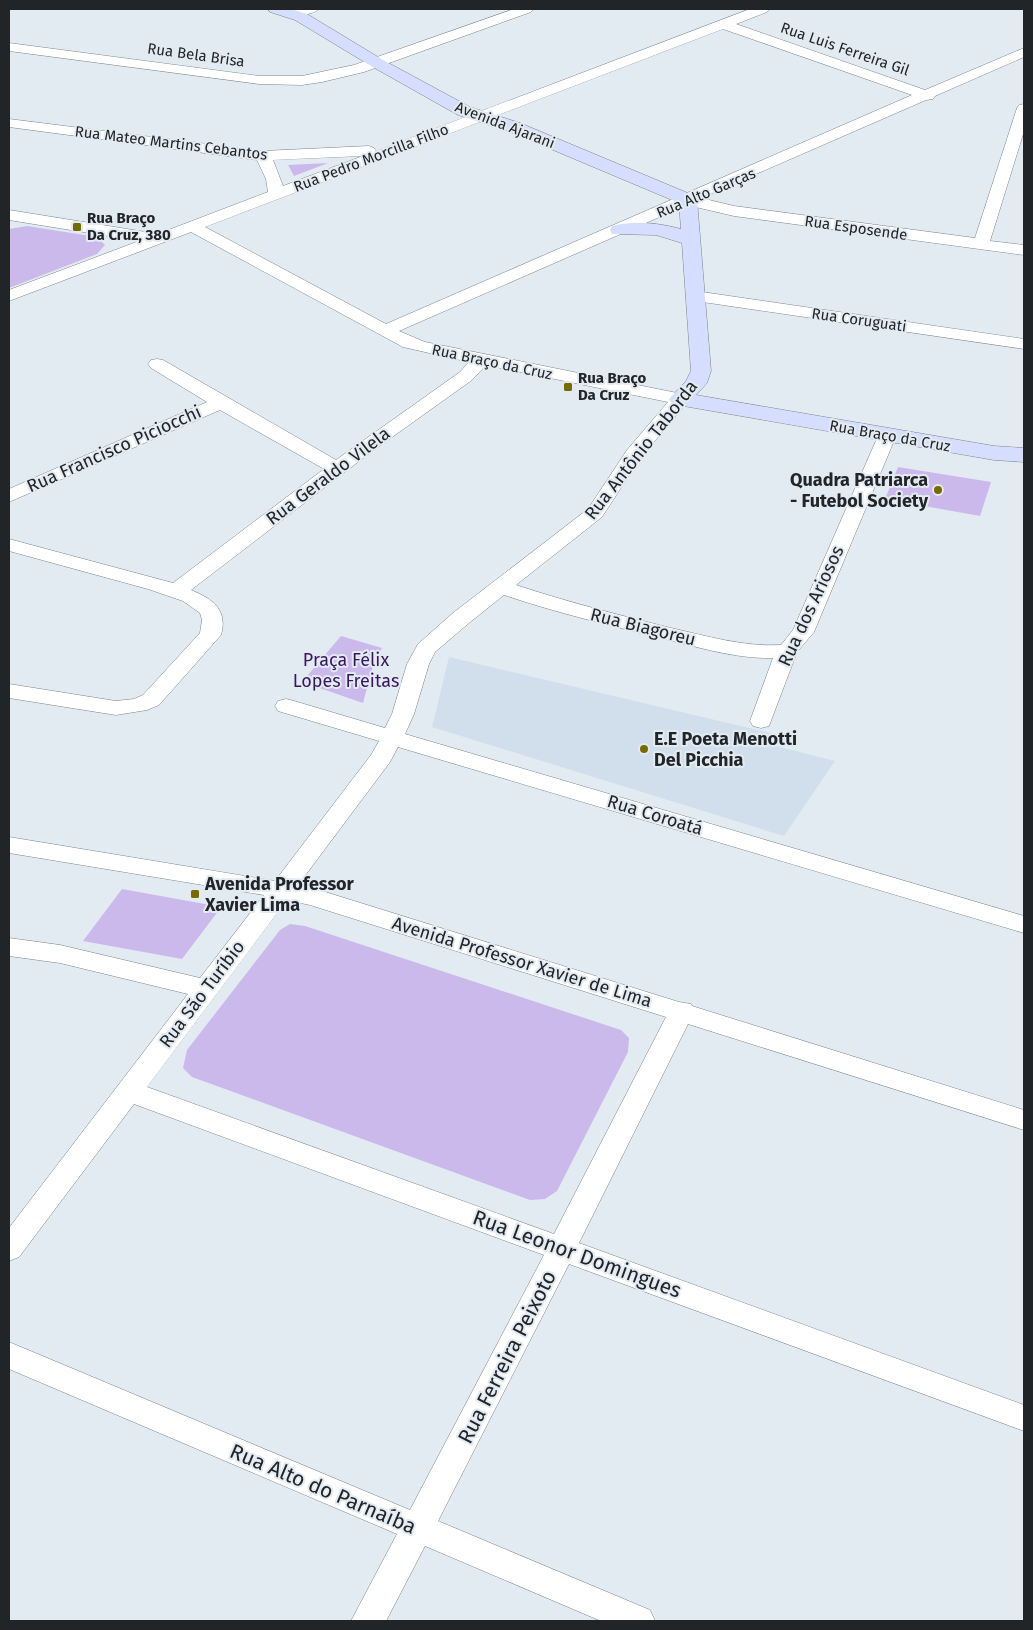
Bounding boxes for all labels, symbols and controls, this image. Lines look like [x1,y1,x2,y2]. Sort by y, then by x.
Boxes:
street label: Rua Luis Ferreira Gil [778,18,912,80]
street label: Rua Bela Brisa [146,39,246,71]
street label: Avenida Ajarani [452,98,558,152]
street label: Rua Pedro Morcilla Filho [291,120,451,196]
street label: Rua Mateo Martins Cebantos [74,122,268,164]
street label: Rua Alto Garças [654,164,758,222]
place label: Rua Braço Da Cruz, 380 [87,209,171,244]
street label: Rua Esposende [803,212,909,244]
marker: Rua Braço Da Cruz, 380 [71,221,83,233]
street label: Rua Coruguati [810,304,908,336]
street label: Rua Braço da Cruz [430,340,554,384]
place label: Rua Braço Da Cruz [578,369,646,404]
street label: Rua Antônio Taborda [580,376,702,524]
marker: Rua Braço Da Cruz [562,381,574,393]
street label: Rua Francisco Piciocchi [23,401,205,497]
street label: Rua Braço da Cruz [828,417,952,456]
street label: Rua Geraldo Vilela [262,422,394,530]
place label: Quadra Patriarca - Futebol Society [790,469,929,512]
marker: Quadra Patriarca - Futebol Society [932,484,944,496]
street label: Rua dos Ariosos [773,542,849,670]
street label: Rua Biagoreu [588,603,698,651]
park label: Praça Félix Lopes Freitas [293,649,399,692]
place label: E.E Poeta Menotti Del Picchia [654,728,797,771]
marker: E.E Poeta Menotti Del Picchia [638,743,650,755]
street label: Rua Coroatá [605,790,705,840]
place label: Avenida Professor Xavier Lima [204,873,355,916]
marker: Avenida Professor Xavier Lima [189,888,201,900]
street label: Avenida Professor Xavier de Lima [389,912,655,1012]
street label: Rua São Turíbio [155,936,249,1052]
street label: Rua Leonor Domingues [469,1204,685,1304]
street label: Rua Ferreira Peixoto [452,1266,562,1448]
street label: Rua Alto do Parnaíba [226,1438,420,1540]

